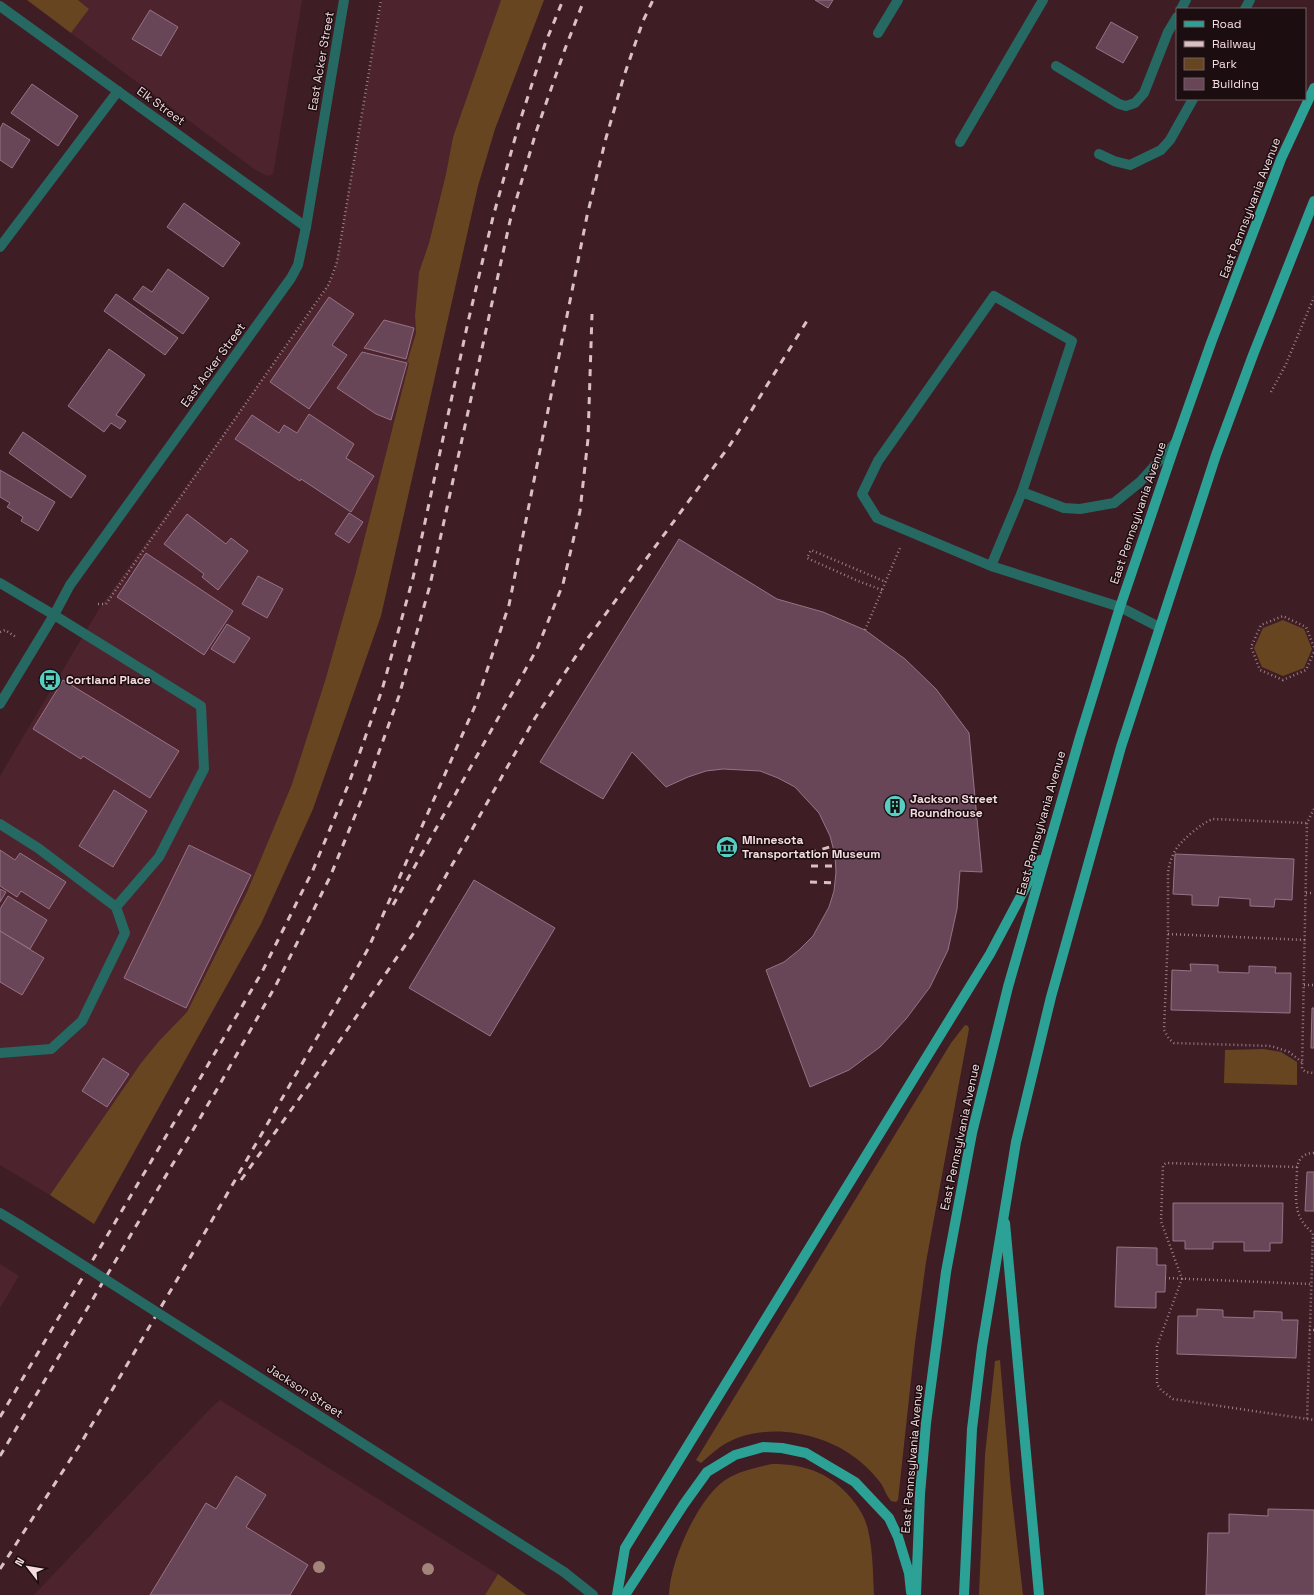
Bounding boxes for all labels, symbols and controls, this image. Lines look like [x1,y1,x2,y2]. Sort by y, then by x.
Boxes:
legend [1176,8,1306,100]
street label: East Acker Street [304,10,338,112]
text: Road [1212,16,1241,32]
text: Railway [1212,36,1256,52]
text: Park [1212,56,1237,72]
text: Building [1212,76,1259,92]
street label: Elk Street [134,83,188,129]
street label: East Pennsylvania Avenue [1216,135,1284,281]
street label: East Acker Street [177,320,249,410]
street label: East Pennsylvania Avenue [1106,440,1170,586]
bus stop icon: Cortland Place [37,667,63,693]
place label: Cortland Place [66,672,151,688]
street label: East Pennsylvania Avenue [1013,749,1069,897]
place label: Jackson Street Roundhouse [910,791,998,821]
building icon: Jackson Street Roundhouse [882,793,908,819]
place label: Minnesota Transportation Museum [742,832,880,862]
museum icon: Minnesota Transportation Museum [714,834,740,860]
street label: East Pennsylvania Avenue [937,1062,983,1212]
street label: Jackson Street [264,1360,346,1422]
street label: East Pennsylvania Avenue [898,1384,926,1534]
north arrow [8,1547,48,1587]
text: N [12,1555,27,1569]

